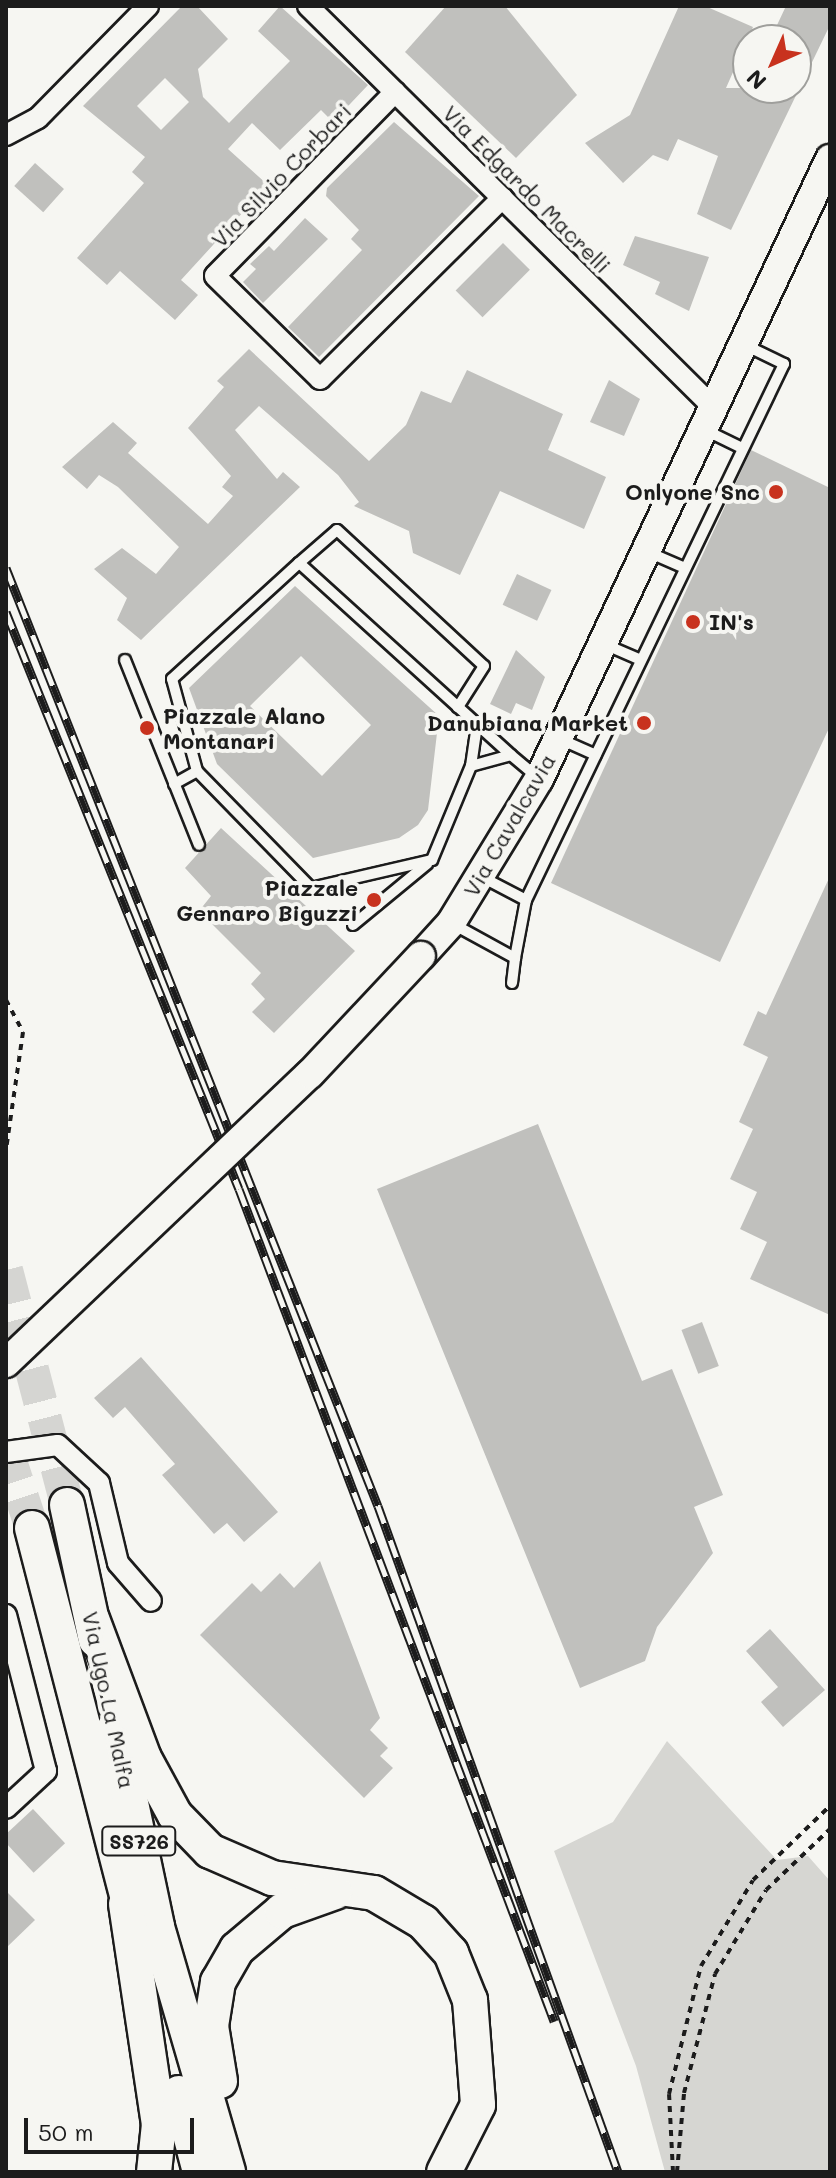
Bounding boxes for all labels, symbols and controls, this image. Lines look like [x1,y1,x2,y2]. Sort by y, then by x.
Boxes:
north arrow [732,24,812,104]
text: N [740,64,772,96]
street label: Via Silvio Corbari [206,97,356,253]
street label: Via Edgardo Macrelli [438,100,616,278]
place label: Onlyone Snc [625,479,760,505]
marker: Onlyone Snc [767,483,785,501]
place label: IN's [709,609,754,635]
marker: IN's [684,613,702,631]
place label: Piazzale Alano Montanari [163,702,325,754]
place label: Danubiana Market [427,710,628,736]
marker: Danubiana Market [635,714,653,732]
marker: Piazzale Alano Montanari [138,719,156,737]
street label: Via Cavalcavia [457,749,561,901]
place label: Piazzale Gennaro Biguzzi [176,874,358,926]
marker: Piazzale Gennaro Biguzzi [365,891,383,909]
street label: Via Ugo La Malfa [77,1609,141,1791]
road number: SS726 [101,1825,177,1857]
scale bar [28,2102,198,2152]
text: 50 m [38,2116,94,2147]

